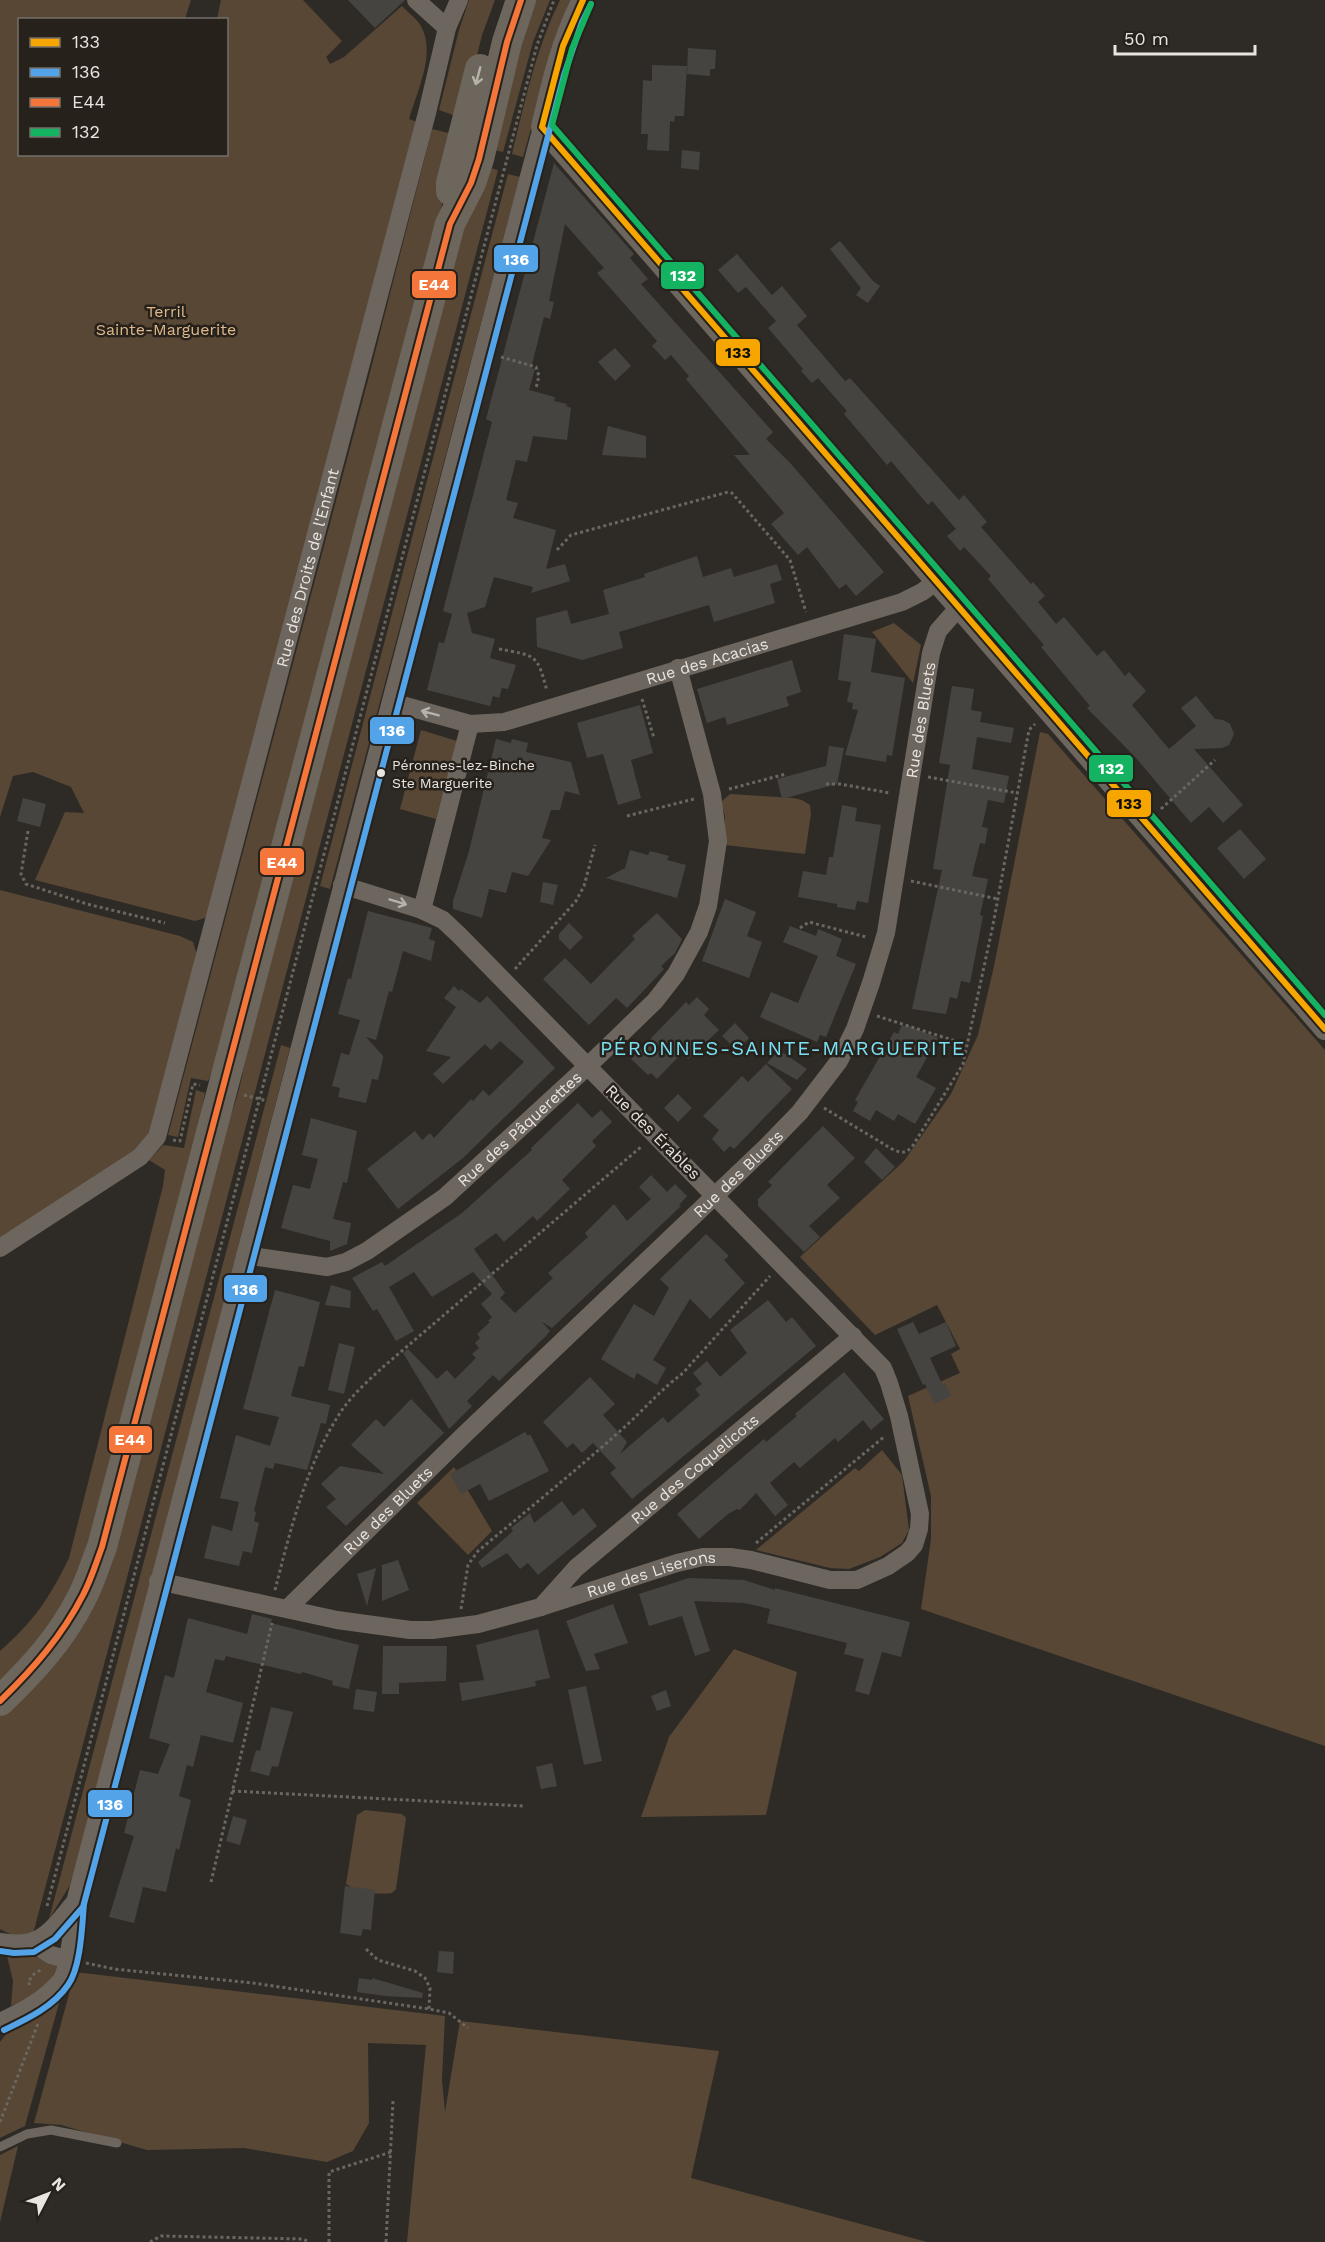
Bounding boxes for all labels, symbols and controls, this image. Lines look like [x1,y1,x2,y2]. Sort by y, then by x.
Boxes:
legend [18,18,228,156]
scale bar [1115,18,1254,56]
text: 50 m [1124,28,1169,49]
text: 133 [72,31,100,52]
text: 136 [72,61,100,82]
one-way arrow [472,66,484,85]
text: E44 [72,91,105,112]
text: 132 [72,121,100,142]
line badge: 136 [493,244,539,273]
text: 136 [503,250,529,269]
line badge: 132 [660,261,705,290]
text: 132 [670,266,696,285]
line badge: E44 [411,270,457,299]
text: E44 [419,275,449,294]
park label: Terril Sainte-Marguerite [96,302,236,339]
line badge: 133 [715,338,761,367]
text: 133 [725,343,751,362]
street label: Rue des Droits de l'Enfant [272,466,342,669]
street label: Rue des Acacias [643,633,770,688]
street label: Rue des Bluets [902,660,939,780]
one-way arrow [421,707,440,718]
line badge: 136 [369,716,415,745]
text: 136 [379,721,405,740]
line badge: 132 [1088,754,1134,783]
place label: Péronnes-lez-Binche Ste Marguerite [392,757,535,791]
text: 132 [1098,759,1124,778]
marker: Péronnes-lez-Binche Ste Marguerite [375,767,387,779]
line badge: 133 [1106,789,1152,818]
text: 133 [1116,794,1142,813]
line badge: E44 [259,847,305,876]
text: E44 [267,853,297,872]
one-way arrow [388,897,407,908]
district label: PÉRONNES-SAINTE-MARGUERITE [600,1036,966,1060]
street label: Rue des Pâquerettes [453,1067,585,1190]
street label: Rue des Érables [602,1081,704,1183]
street label: Rue des Bluets [689,1126,787,1221]
line badge: 136 [223,1274,268,1303]
text: 136 [232,1280,258,1299]
street label: Rue des Coquelicots [627,1410,762,1528]
line badge: E44 [108,1425,153,1454]
text: E44 [115,1430,145,1449]
street label: Rue des Bluets [339,1462,436,1558]
street label: Rue des Liserons [584,1547,716,1601]
line badge: 136 [87,1789,133,1818]
text: 136 [97,1795,123,1814]
north arrow [18,2164,78,2224]
text: N [48,2174,70,2195]

